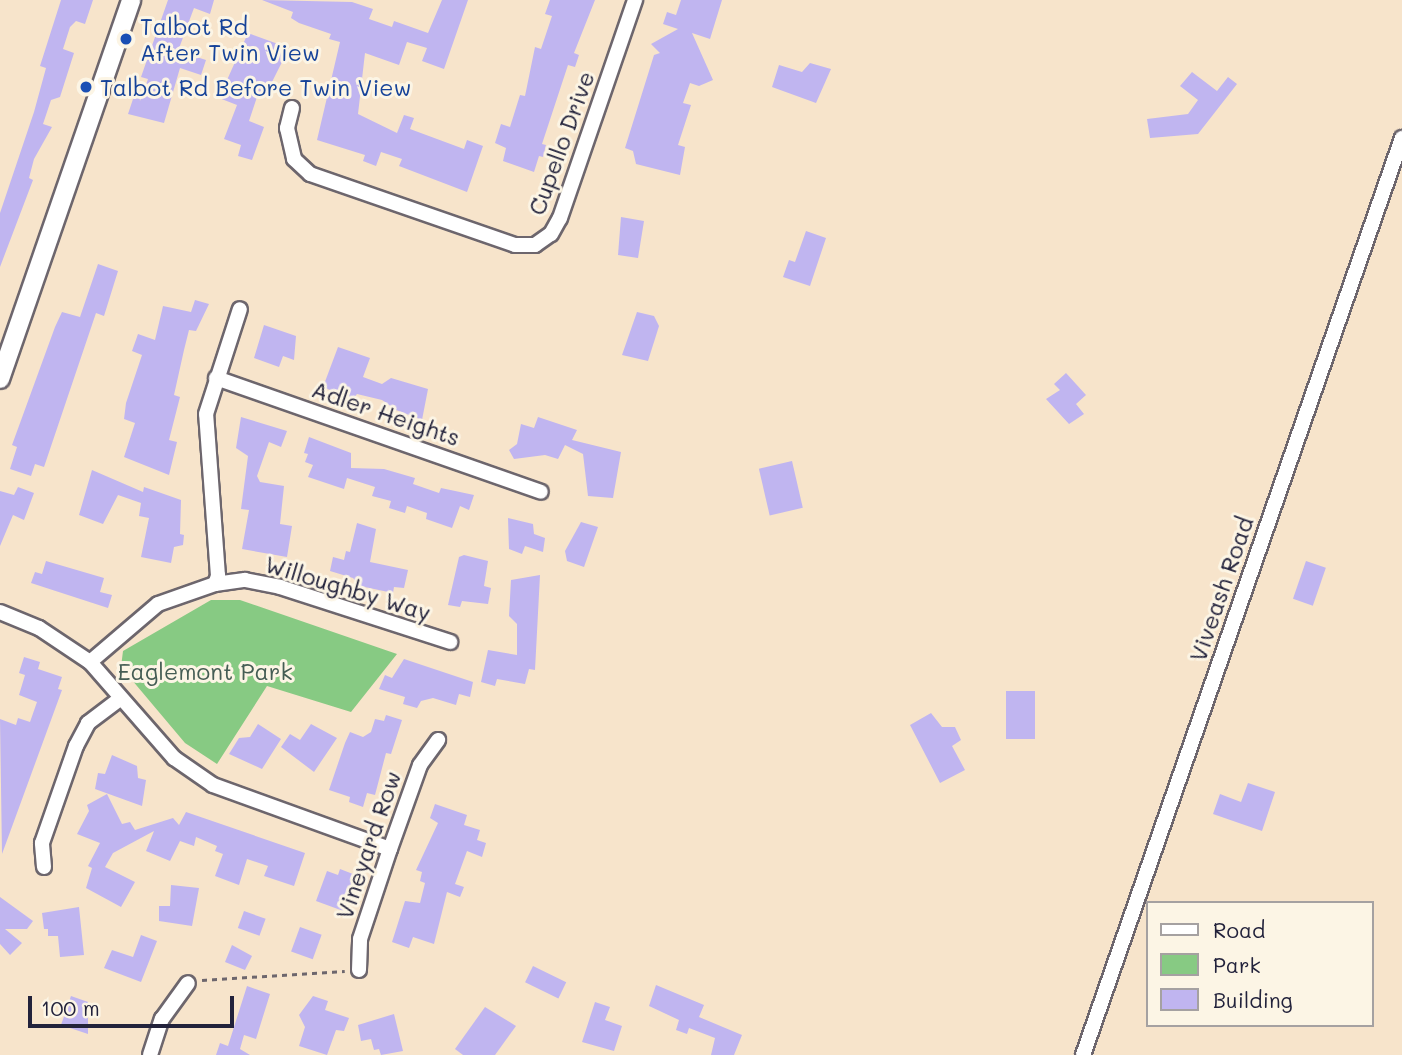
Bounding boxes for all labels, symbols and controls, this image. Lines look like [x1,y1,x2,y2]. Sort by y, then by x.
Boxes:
place label: Talbot Rd After Twin View [140,12,320,66]
marker: Talbot Rd After Twin View [118,31,134,47]
street label: Cupello Drive [522,67,600,219]
place label: Talbot Rd Before Twin View [100,73,411,101]
marker: Talbot Rd Before Twin View [78,79,94,95]
street label: Adler Heights [308,375,464,451]
street label: Viveash Road [1183,513,1259,665]
street label: Willoughby Way [262,550,434,626]
park label: Eaglemont Park [117,657,293,685]
street label: Vineyard Row [330,767,406,923]
legend [1146,901,1374,1027]
text: Road [1213,916,1265,943]
text: Park [1213,951,1261,978]
scale bar [32,982,238,1026]
text: Building [1213,986,1293,1013]
text: 100 m [41,994,100,1021]

